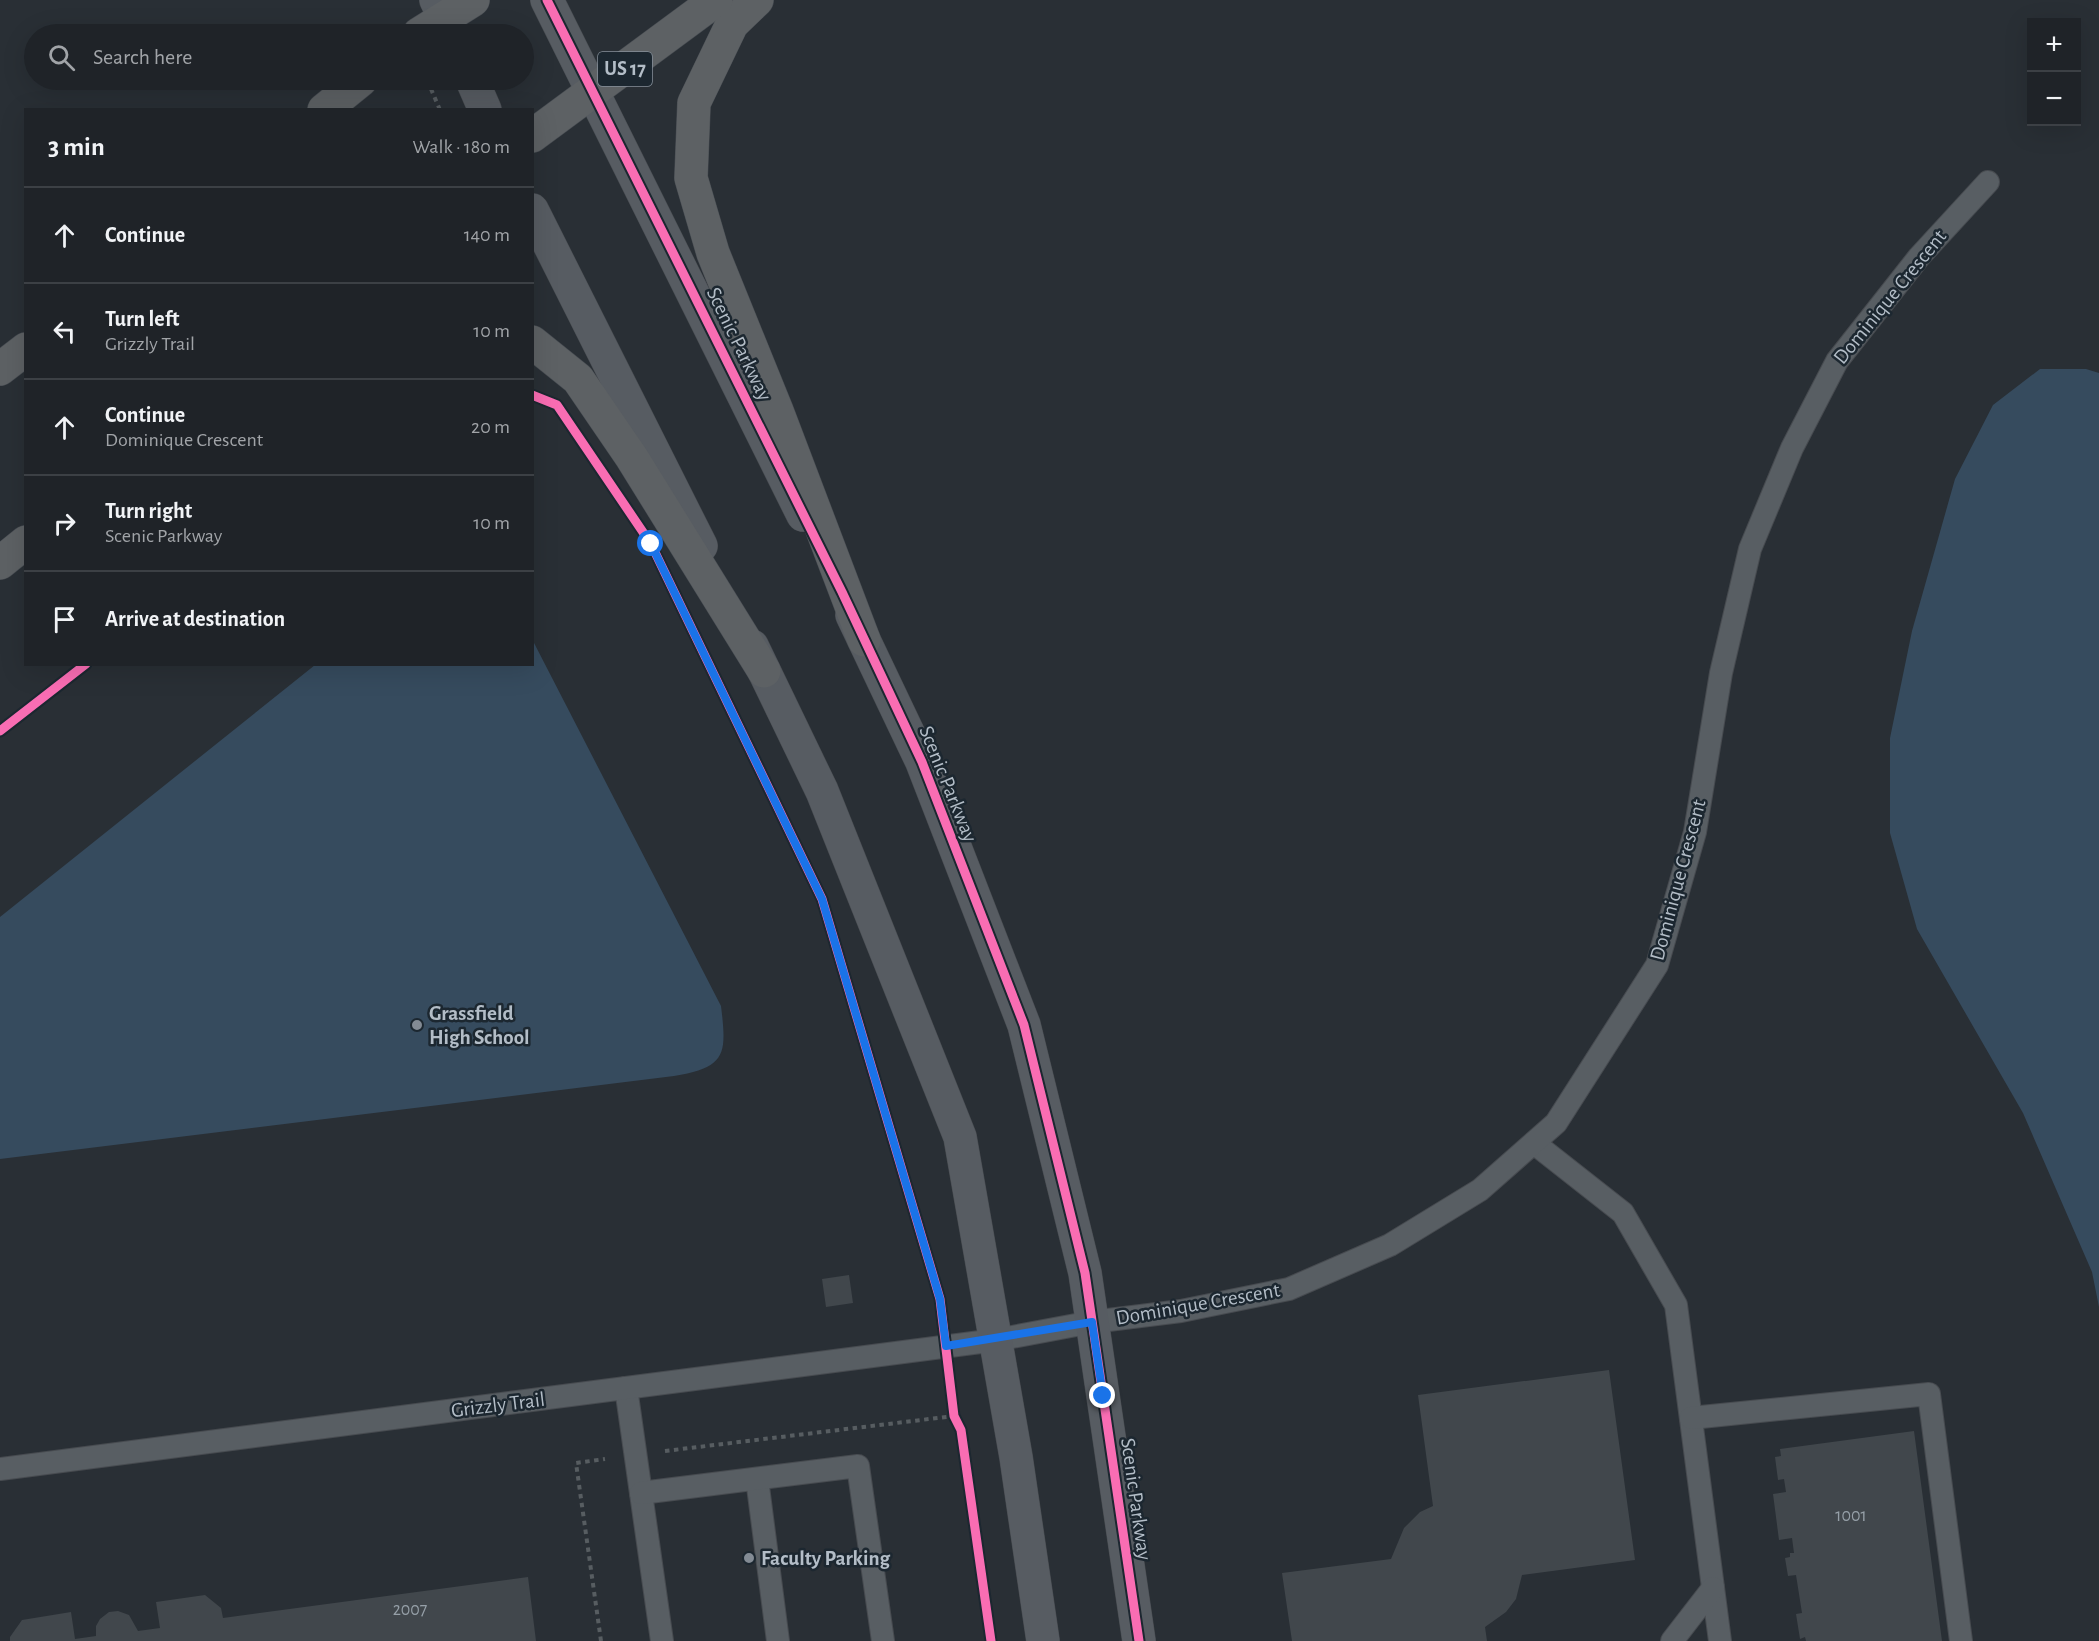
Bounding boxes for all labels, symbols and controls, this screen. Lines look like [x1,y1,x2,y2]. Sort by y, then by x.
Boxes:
map controls [2027,18,2081,126]
button: + [2027,18,2081,72]
search box [24,24,534,90]
icon: search [45,41,78,74]
text: Search here [93,46,192,68]
road number: US 17 [598,52,652,86]
button: − [2027,72,2081,126]
text: 3 min [48,134,105,160]
text: Walk · 180 m [413,137,510,157]
icon: ahead [48,219,81,252]
text: Continue [105,224,185,246]
text: 140 m [464,225,510,245]
street label: Dominique Crescent [1830,226,1951,368]
street label: Scenic Parkway [703,284,775,404]
text: Turn left [105,308,179,330]
icon: left [48,315,81,348]
text: 10 m [473,321,510,341]
text: Grizzly Trail [105,334,195,354]
text: Continue [105,404,185,426]
icon: ahead [48,411,81,444]
text: 20 m [471,417,510,437]
text: Dominique Crescent [105,430,263,450]
text: Turn right [105,500,192,522]
icon: right [48,507,81,540]
text: 10 m [473,513,510,533]
text: Scenic Parkway [105,526,222,546]
route start [637,530,663,556]
icon: arrive [48,603,81,636]
text: Arrive at destination [105,608,285,630]
street label: Scenic Parkway [915,723,981,845]
street label: Dominique Crescent [1646,797,1710,963]
place label: Grassfield High School [429,1003,530,1048]
marker: Grassfield High School [410,1018,424,1032]
street label: Dominique Crescent [1114,1279,1282,1329]
route end [1089,1382,1115,1408]
street label: Grizzly Trail [450,1389,546,1421]
street label: Scenic Parkway [1117,1437,1155,1561]
house number: 1001 [1835,1507,1867,1525]
place label: Faculty Parking [761,1548,891,1569]
marker: Faculty Parking [742,1551,756,1565]
house number: 2007 [393,1601,427,1619]

